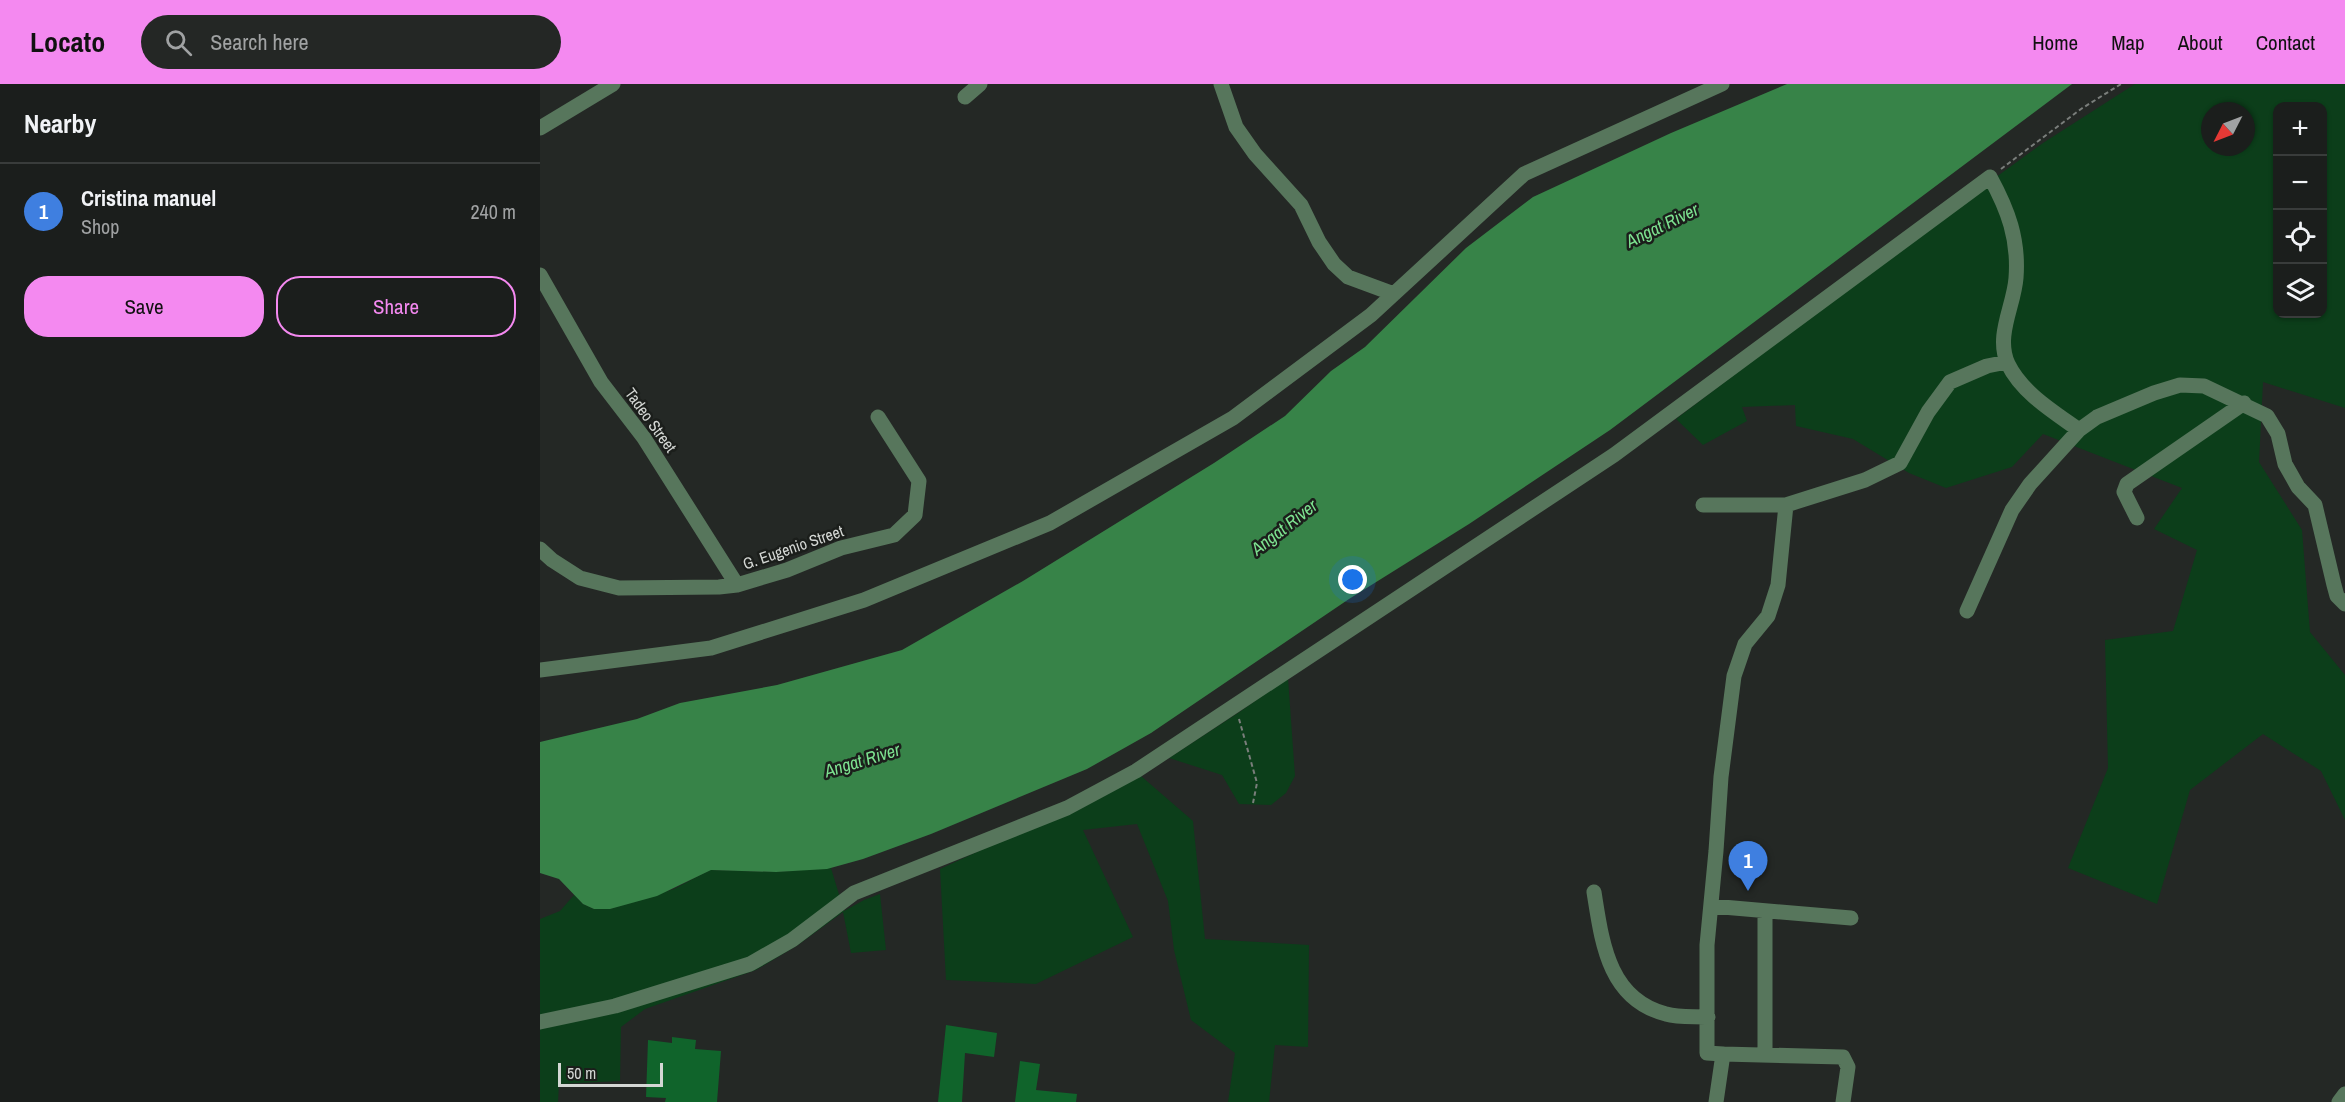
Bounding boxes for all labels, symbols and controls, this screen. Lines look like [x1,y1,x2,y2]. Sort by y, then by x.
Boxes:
search box [141,15,561,69]
text: Locato [30,23,105,61]
icon: search [162,26,195,59]
text: Search here [210,27,309,57]
text: Home [2032,28,2078,57]
text: Map [2111,28,2145,57]
text: About [2178,28,2223,57]
text: Contact [2256,28,2315,57]
north arrow [2201,102,2255,156]
map controls [2273,102,2327,318]
button: + [2273,102,2327,156]
text: Nearby [24,106,96,141]
button: − [2273,156,2327,210]
text: Cristina manuel [81,183,216,213]
water label: Angat River [1621,196,1703,254]
text: 1 [39,198,48,225]
text: 240 m [470,198,516,225]
button: locate [2273,210,2327,264]
text: Shop [81,213,119,240]
button: layers [2273,264,2327,318]
button: Save [24,276,264,337]
button: Share [276,276,516,337]
street label: Tadeo Street [620,383,682,457]
water label: Angat River [1245,492,1323,561]
street label: G. Eugenio Street [740,519,847,575]
your location [1338,565,1367,594]
water label: Angat River [820,736,904,784]
pin: 1 [1728,842,1768,891]
scale bar [558,1060,663,1088]
text: 50 m [567,1062,596,1084]

